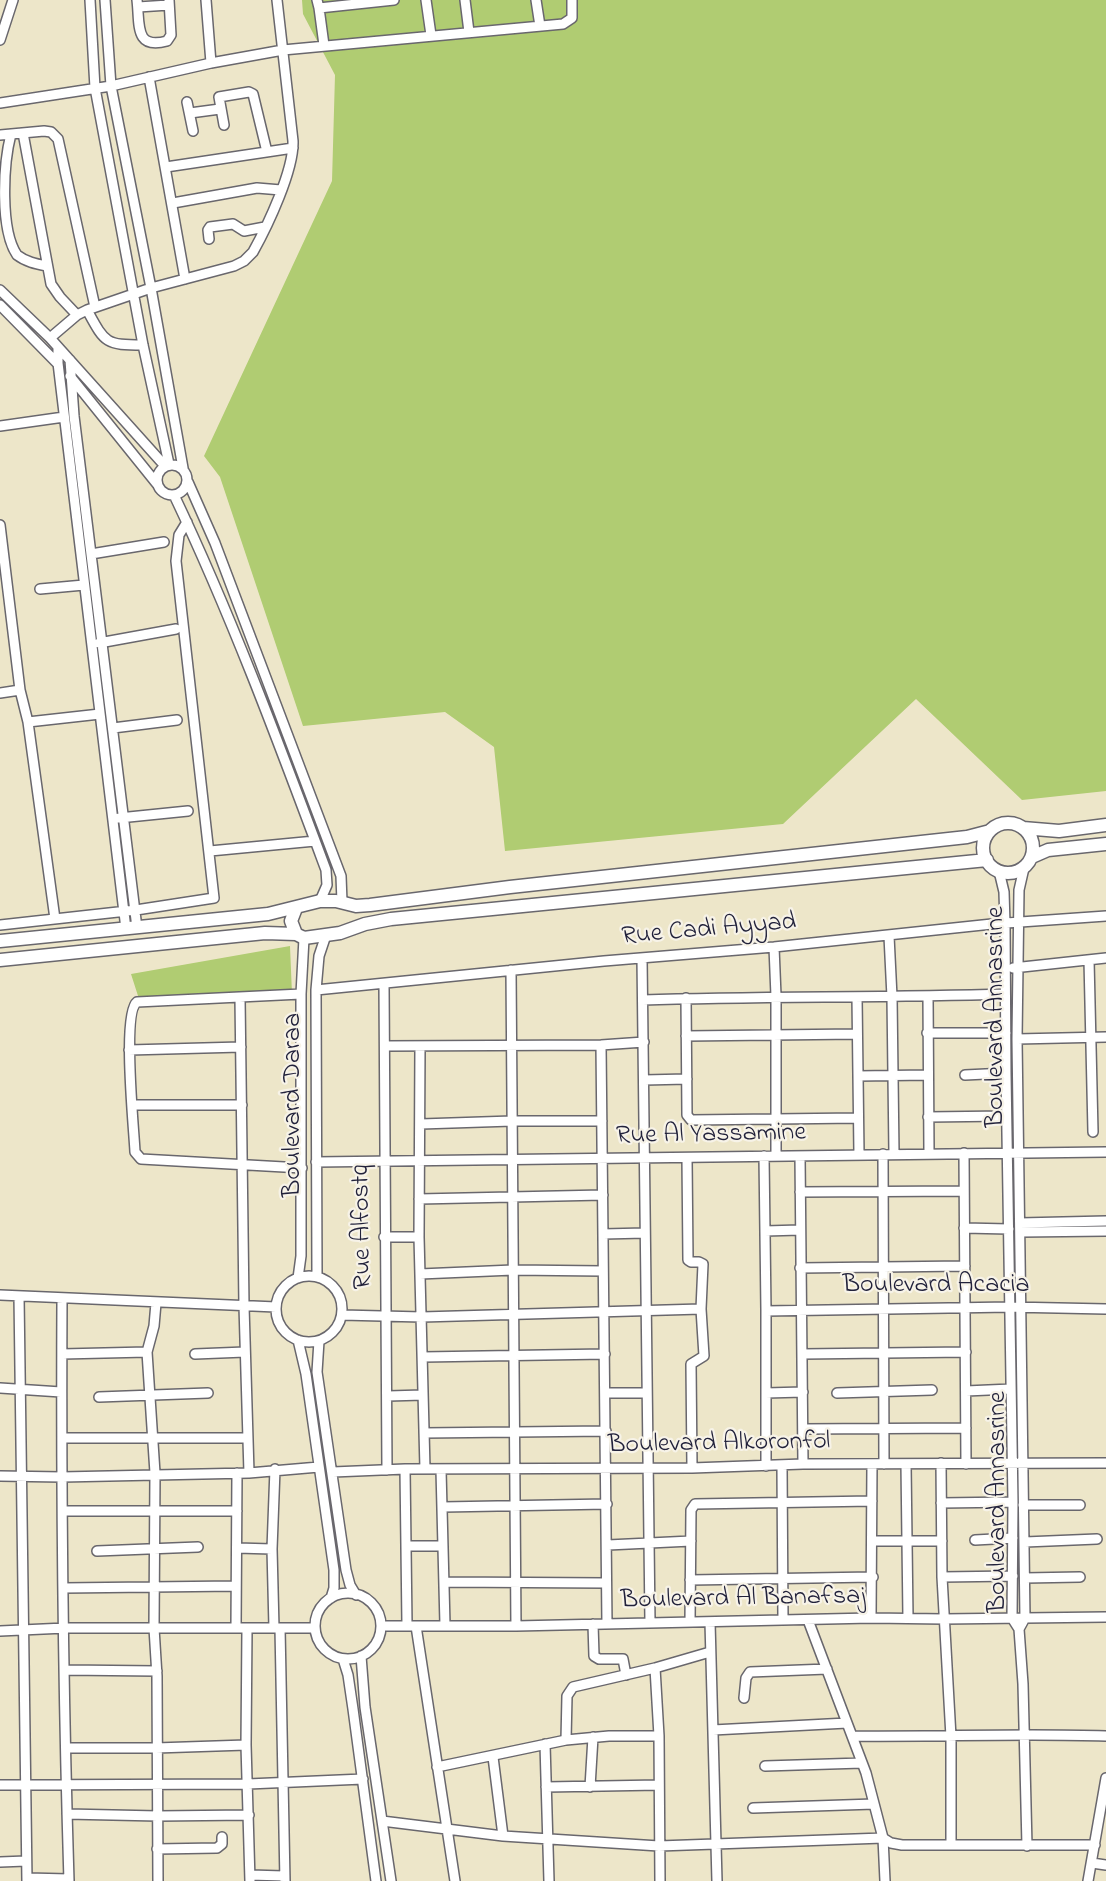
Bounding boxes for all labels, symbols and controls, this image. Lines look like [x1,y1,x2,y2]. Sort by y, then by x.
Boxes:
street label: Boulevard Annasrine [982,906,1014,1128]
street label: Rue Cadi Ayyad [620,908,798,954]
street label: Boulevard Daraa [279,1013,311,1197]
street label: Rue Al Yassamine [616,1119,806,1153]
street label: Rue Alfostq [347,1164,381,1290]
street label: Boulevard Acacia [843,1271,1029,1303]
street label: Boulevard Annasrine [984,1391,1016,1613]
street label: Boulevard Alkoronfol [608,1427,830,1463]
street label: Boulevard Al Banafsaj [620,1582,866,1618]

